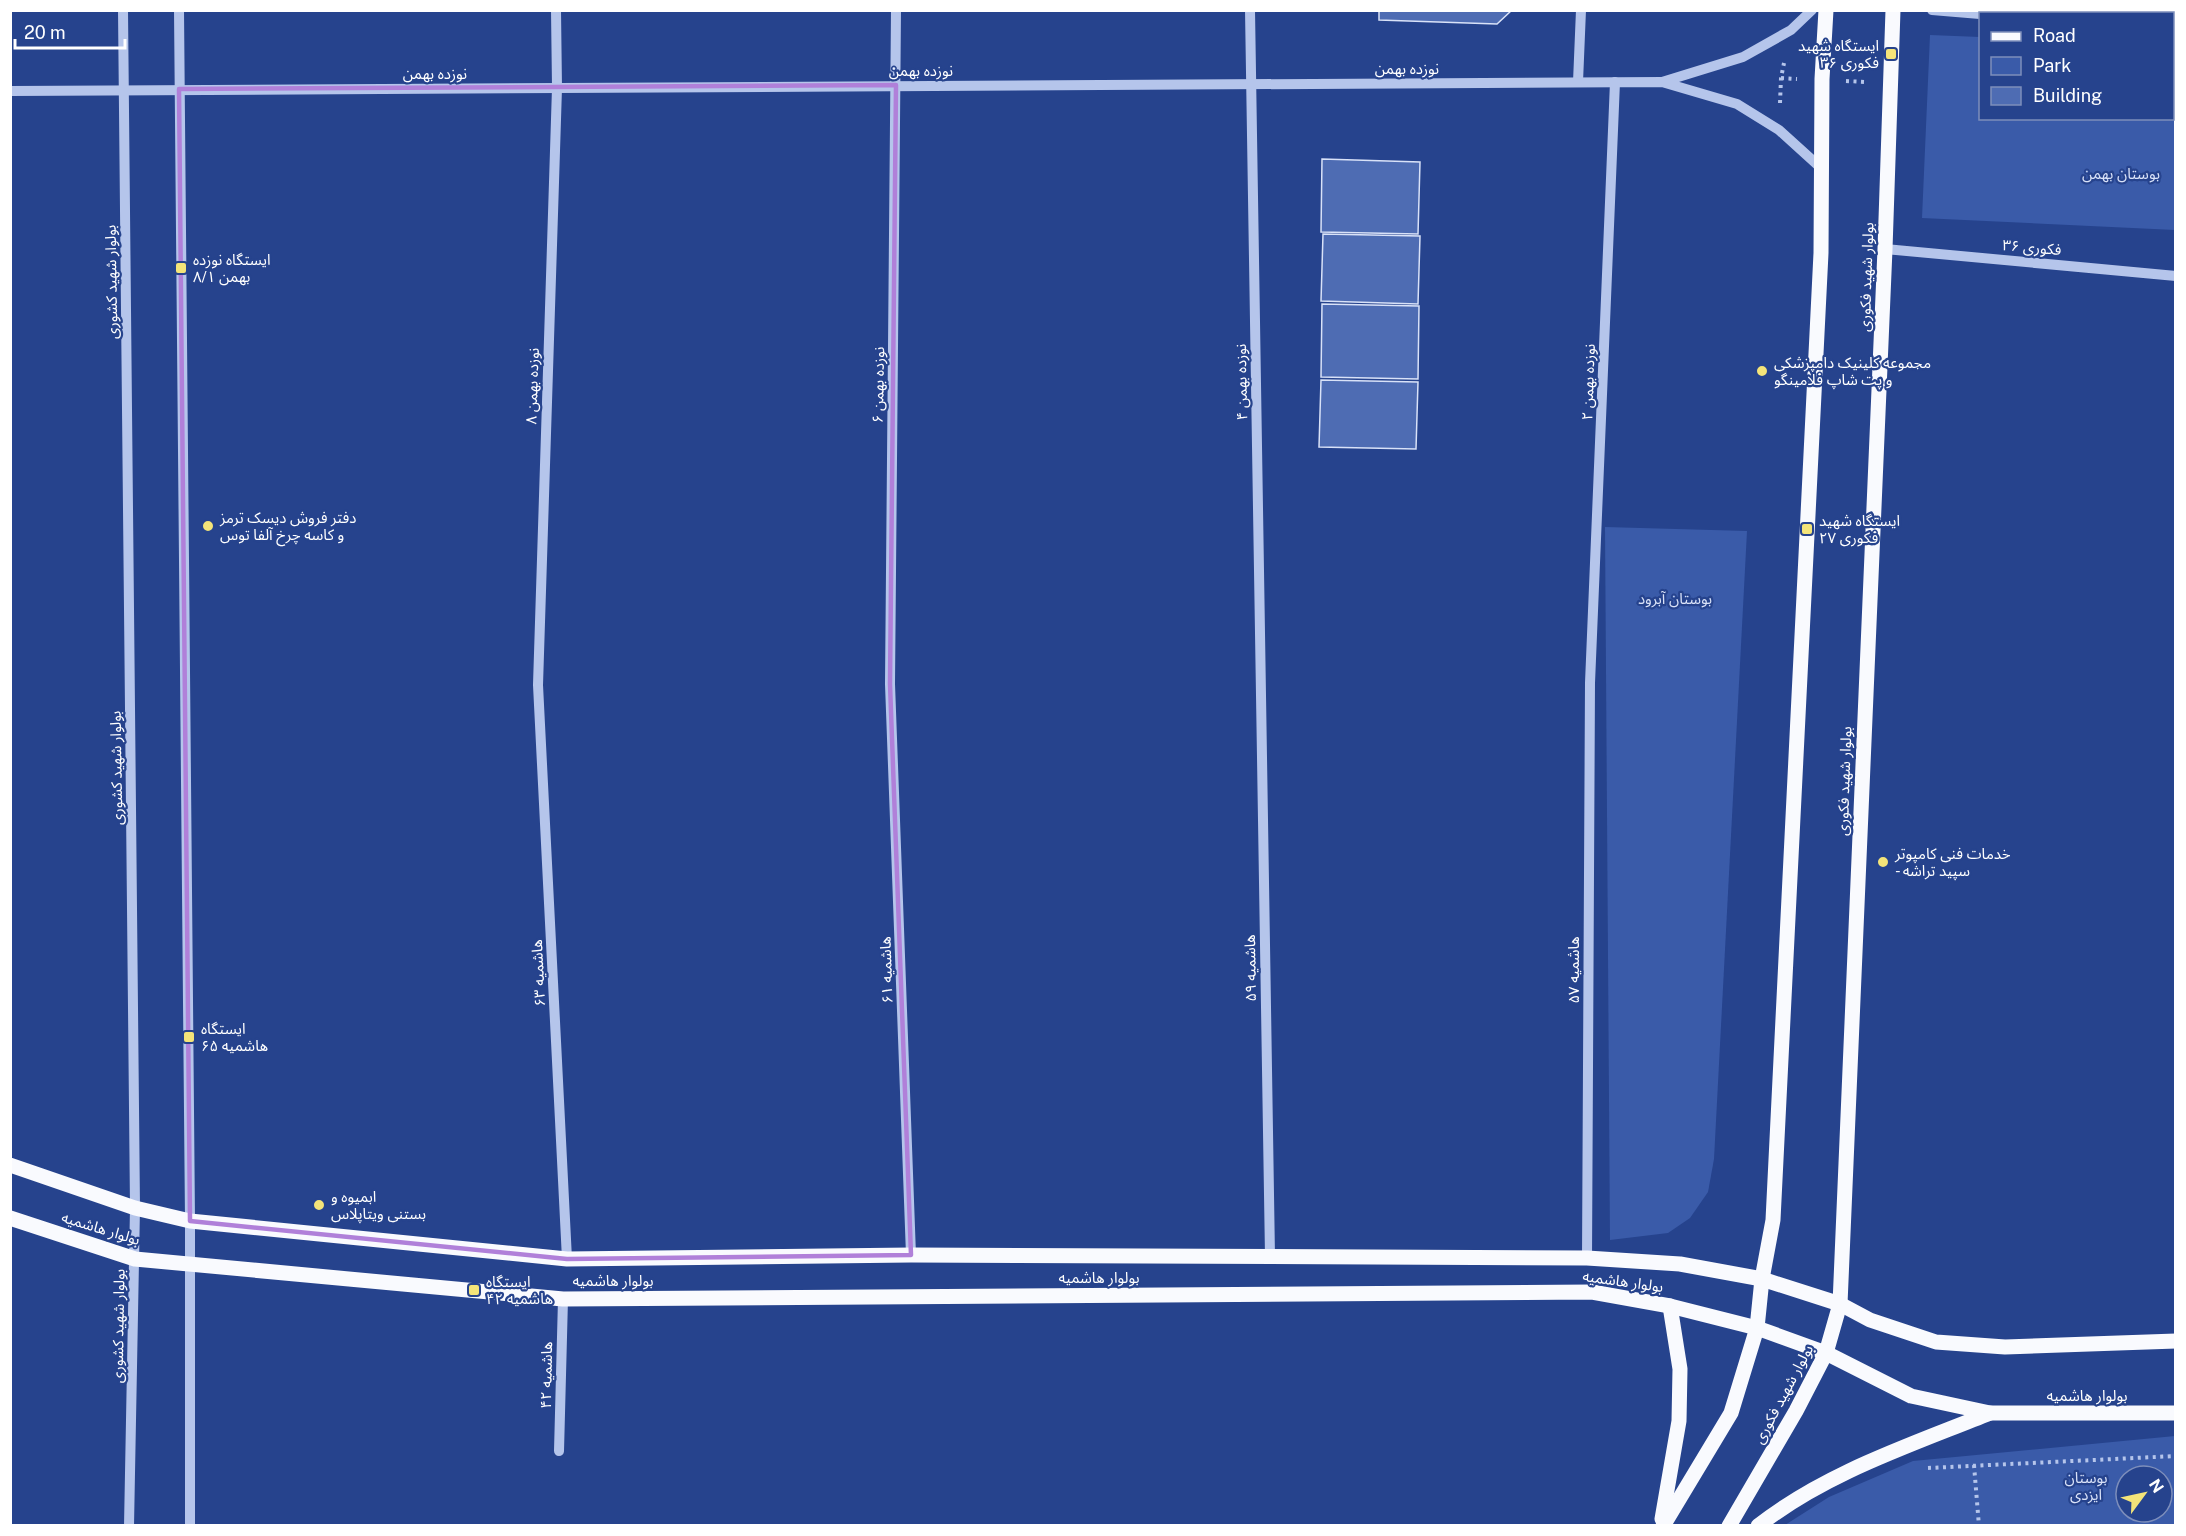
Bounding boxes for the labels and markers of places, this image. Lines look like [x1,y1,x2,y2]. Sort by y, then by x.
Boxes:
place label: ایستگاه شهید فکوری ۳۶ [1798,37,1879,72]
marker: ایستگاه شهید فکوری ۳۶ [1884,47,1898,61]
place label: ایستگاه نوزده بهمن ۸/۱ [193,251,271,286]
marker: ایستگاه نوزده بهمن ۸/۱ [174,261,188,275]
place label: مجموعه کلینیک دامپزشکی و پت شاپ فلامینگو [1774,354,1931,390]
marker: مجموعه کلینیک دامپزشکی و پت شاپ فلامینگو [1755,364,1769,378]
place label: دفتر فروش دیسک ترمز و کاسه چرخ آلفا توس [219,509,356,547]
place label: ایستگاه شهید فکوری ۲۷ [1819,512,1900,547]
marker: دفتر فروش دیسک ترمز و کاسه چرخ آلفا توس [201,519,215,533]
marker: ایستگاه شهید فکوری ۲۷ [1800,522,1814,536]
place label: خدمات فنی کامپوتر - سپید تراشه [1894,845,2011,881]
marker: خدمات فنی کامپوتر - سپید تراشه [1876,855,1890,869]
place label: ایستگاه هاشمیه ۶۵ [201,1020,268,1054]
marker: ایستگاه هاشمیه ۶۵ [182,1030,196,1044]
place label: ابمیوه و بستنی ویتاپلاس [331,1188,426,1224]
marker: ابمیوه و بستنی ویتاپلاس [312,1198,326,1212]
place label: ایستگاه هاشمیه ۴۲ [486,1273,553,1307]
marker: ایستگاه هاشمیه ۴۲ [467,1283,481,1297]

